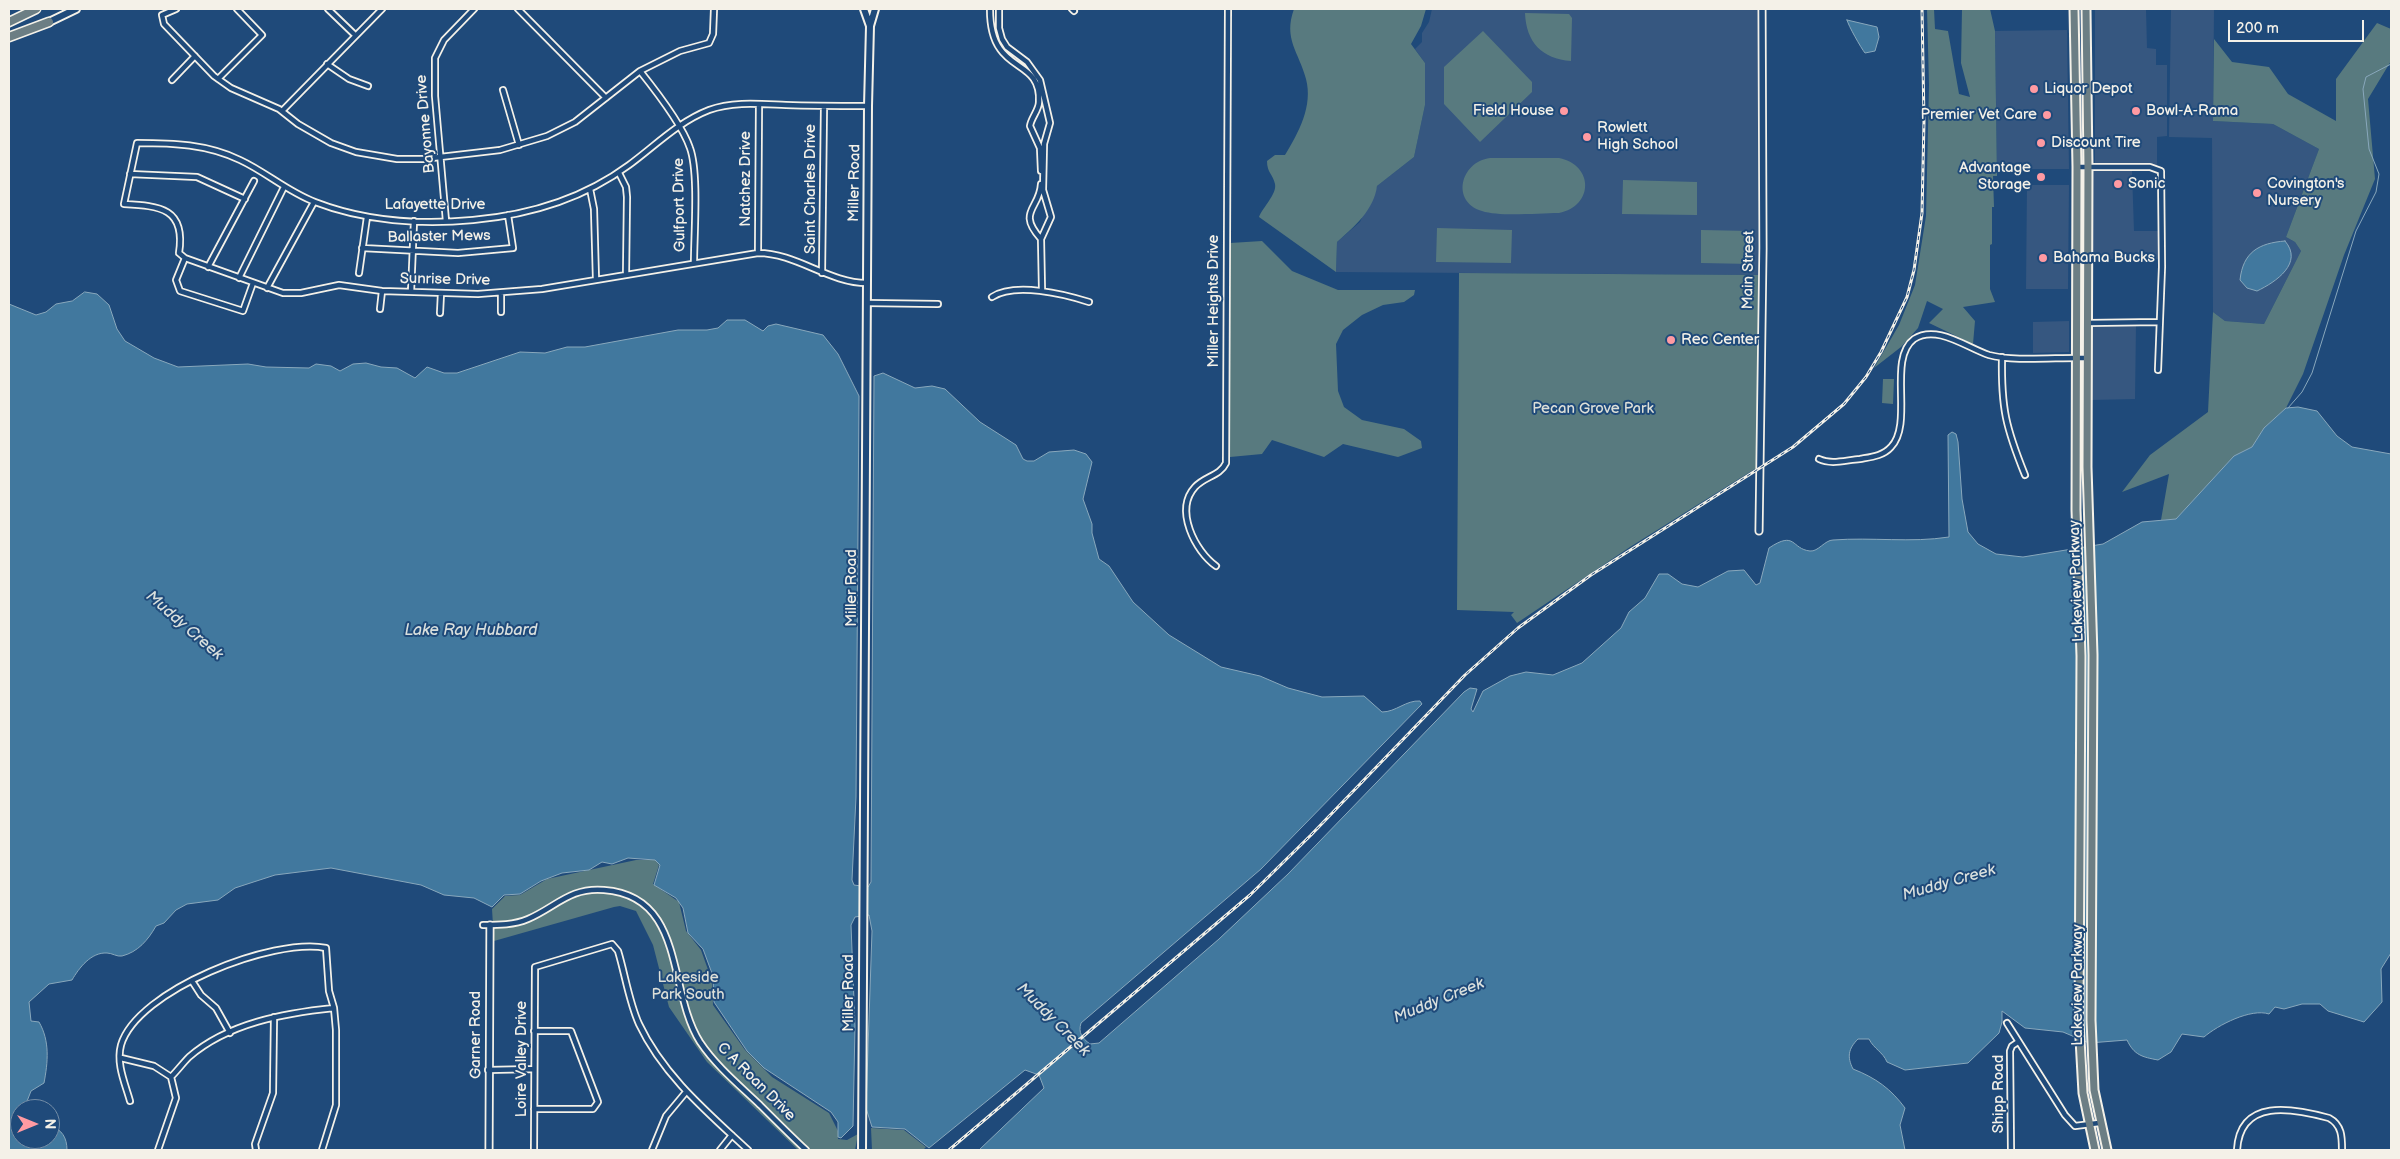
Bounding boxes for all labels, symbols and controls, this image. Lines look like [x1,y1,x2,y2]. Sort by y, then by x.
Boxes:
scale bar [2230,10,2366,42]
text: 200 m [2236,19,2279,38]
street label: Bayonne Drive [413,74,439,174]
place label: Liquor Depot [2044,80,2132,98]
marker: Liquor Depot [2028,83,2040,95]
place label: Field House [1473,102,1554,120]
place label: Bowl-A-Rama [2146,102,2238,120]
marker: Field House [1558,105,1570,117]
marker: Bowl-A-Rama [2130,105,2142,117]
place label: Premier Vet Care [1920,106,2037,124]
marker: Premier Vet Care [2041,109,2053,121]
place label: Rowlett High School [1597,119,1678,154]
street label: Saint Charles Drive [802,124,820,254]
street label: Natchez Drive [737,131,755,227]
marker: Rowlett High School [1581,131,1593,143]
place label: Discount Tire [2051,134,2141,152]
marker: Discount Tire [2035,137,2047,149]
street label: Miller Road [845,144,865,222]
street label: Gulfport Drive [670,158,690,252]
place label: Advantage Storage [1959,159,2031,194]
marker: Advantage Storage [2035,171,2047,183]
place label: Sonic [2128,175,2166,193]
place label: Covington's Nursery [2267,175,2345,210]
marker: Sonic [2112,178,2124,190]
marker: Covington's Nursery [2251,187,2263,199]
street label: Lafayette Drive [385,196,485,214]
street label: Ballaster Mews [387,227,491,247]
street label: Main Street [1739,231,1759,309]
street label: Miller Heights Drive [1205,235,1223,367]
place label: Bahama Bucks [2053,249,2155,267]
marker: Bahama Bucks [2037,252,2049,264]
street label: Sunrise Drive [400,270,490,290]
place label: Rec Center [1681,331,1759,349]
marker: Rec Center [1665,334,1677,346]
park label: Pecan Grove Park [1532,400,1654,418]
street label: Lakeview Parkway [2066,520,2088,642]
street label: Miller Road [843,549,861,627]
water label: Muddy Creek [141,587,227,665]
water label: Lake Ray Hubbard [405,621,537,641]
water label: Muddy Creek [1900,861,1998,905]
street label: Lakeview Parkway [2069,924,2087,1046]
street label: Miller Road [840,954,858,1032]
park label: Lakeside Park South [652,969,724,1004]
water label: Muddy Creek [1391,974,1487,1028]
water label: Muddy Creek [1012,979,1094,1061]
street label: Garner Road [467,991,485,1079]
street label: Loire Valley Drive [513,1001,531,1117]
street label: C A Roan Drive [713,1039,799,1125]
street label: Shipp Road [1990,1055,2008,1133]
north arrow [10,1099,60,1149]
text: N [41,1119,58,1129]

